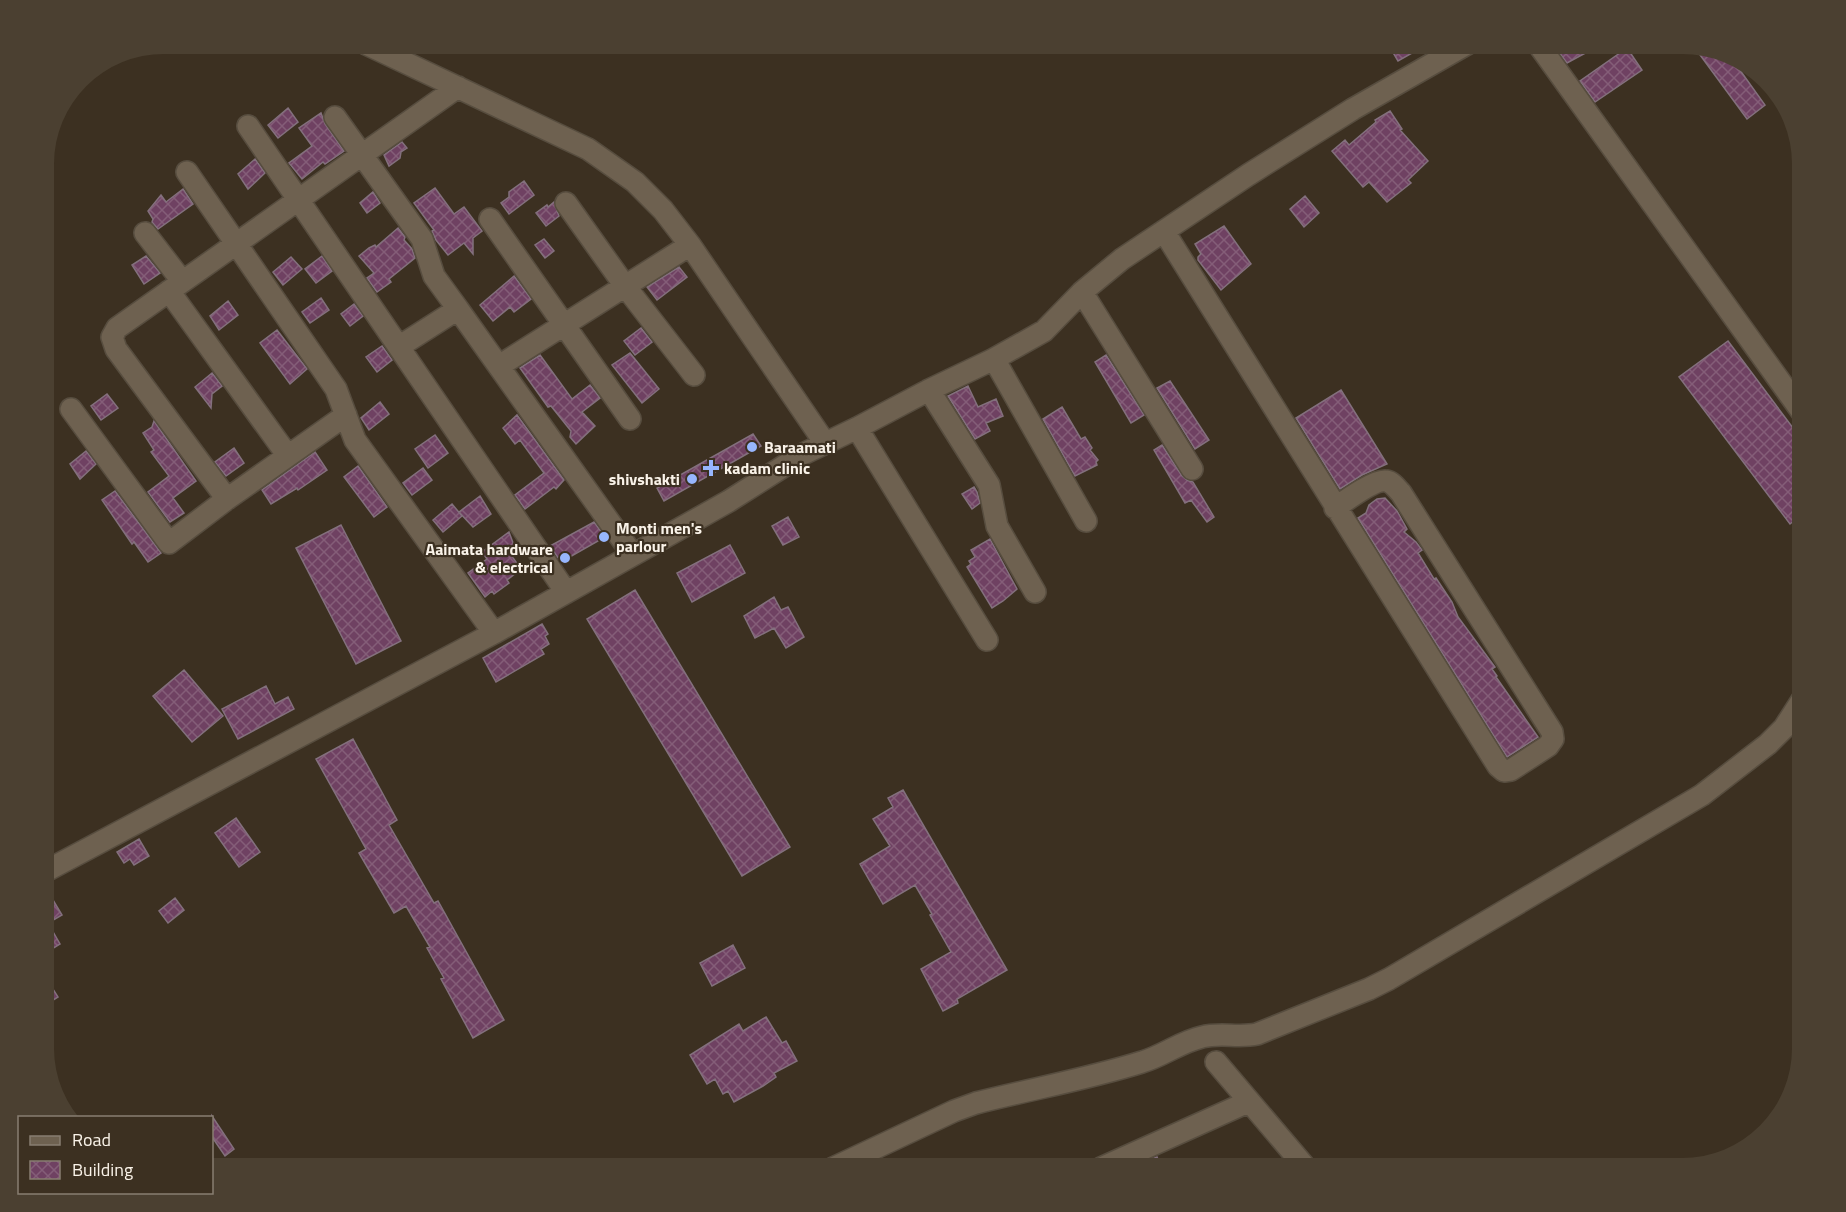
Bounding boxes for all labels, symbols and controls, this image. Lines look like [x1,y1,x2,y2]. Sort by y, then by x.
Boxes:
place label: Baraamati [764,435,836,459]
marker: Baraamati [745,440,759,454]
place label: kadam clinic [724,456,810,480]
marker: kadam clinic [702,459,720,477]
place label: shivshakti [609,467,680,491]
marker: shivshakti [685,472,699,486]
place label: Monti men's parlour [616,516,702,558]
marker: Monti men's parlour [597,530,611,544]
place label: Aaimata hardware & electrical [426,537,553,579]
marker: Aaimata hardware & electrical [558,551,572,565]
legend [18,1116,213,1194]
text: Road [72,1126,111,1153]
text: Building [72,1156,133,1183]

